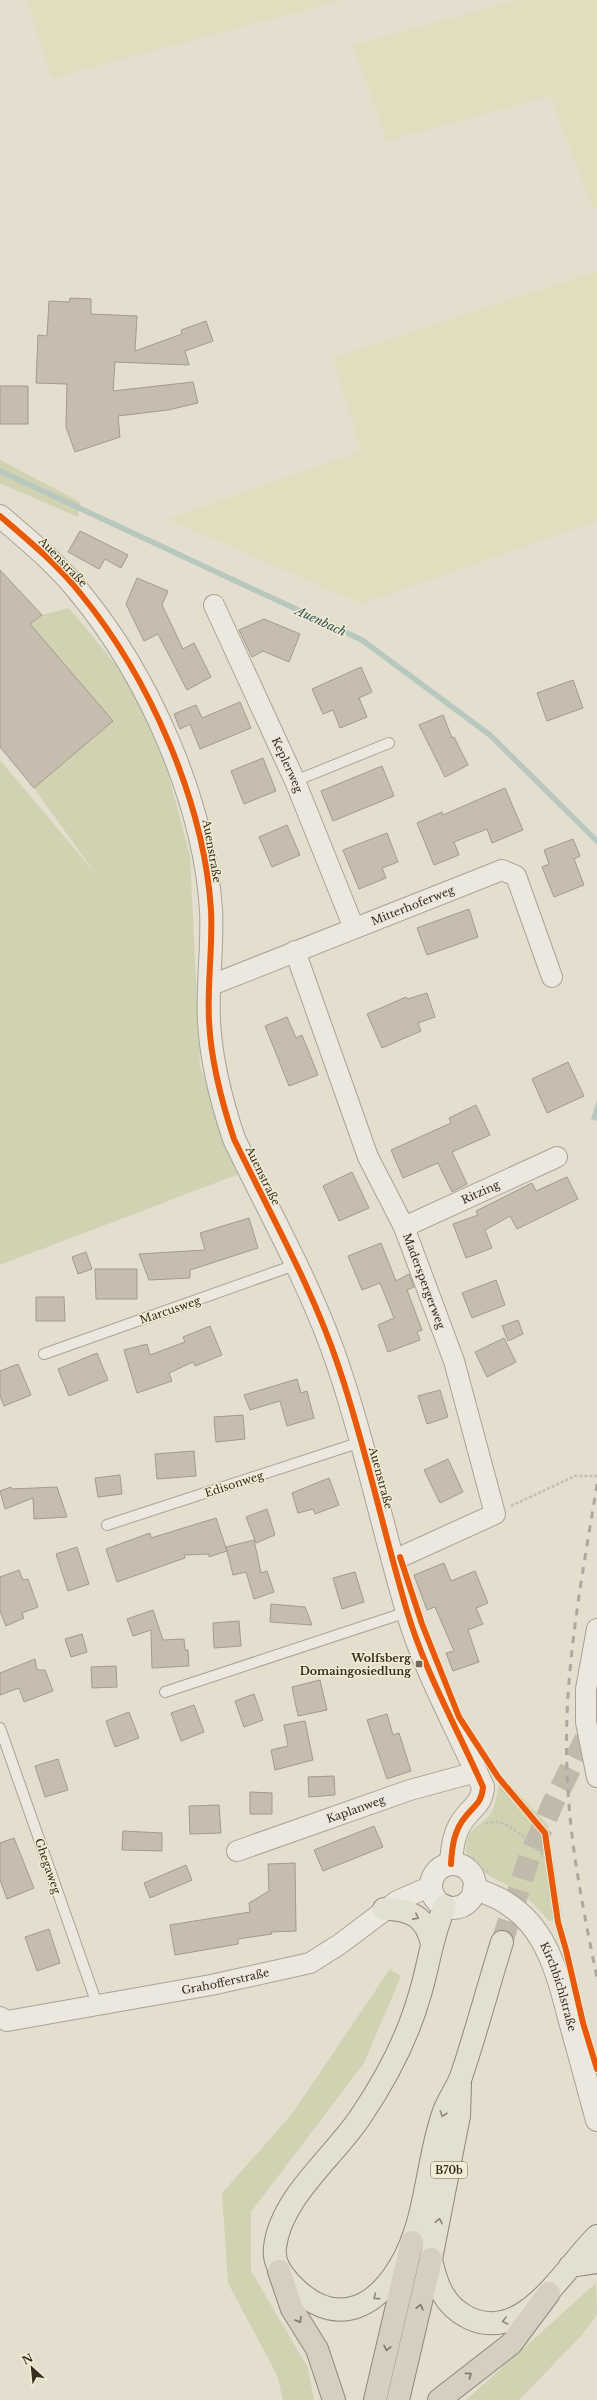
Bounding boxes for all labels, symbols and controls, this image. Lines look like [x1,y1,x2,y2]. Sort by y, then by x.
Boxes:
street label: Auenstraße [35,533,90,590]
water label: Auenbach [291,602,349,639]
street label: Keplerweg [269,735,306,795]
street label: Auenstraße [199,817,224,884]
street label: Mitterhoferweg [369,882,457,928]
street label: Auenstraße [242,1143,283,1208]
street label: Ritzing [459,1177,502,1207]
street label: Maderspergerweg [400,1231,449,1331]
street label: Marcusweg [138,1293,203,1327]
street label: Auenstraße [366,1444,396,1511]
street label: Edisonweg [203,1468,265,1500]
place label: Wolfsberg Domaingosiedlung [300,1651,411,1678]
marker: Wolfsberg Domaingosiedlung [414,1659,424,1669]
street label: Kaplanweg [325,1792,387,1826]
street label: Ghegaweg [32,1836,64,1896]
one-way arrow [412,1912,419,1920]
street label: Kirchbichlstraße [537,1940,580,2033]
street label: Grahofferstraße [180,1965,271,1997]
one-way arrow [439,2111,448,2118]
road number: B70b [431,2162,467,2178]
one-way arrow [434,2218,442,2224]
one-way arrow [373,2292,380,2299]
one-way arrow [415,2304,423,2311]
one-way arrow [294,2315,301,2322]
one-way arrow [502,2316,509,2325]
one-way arrow [383,2345,391,2351]
north arrow [12,2348,52,2388]
text: N [20,2350,36,2368]
one-way arrow [465,2373,472,2380]

